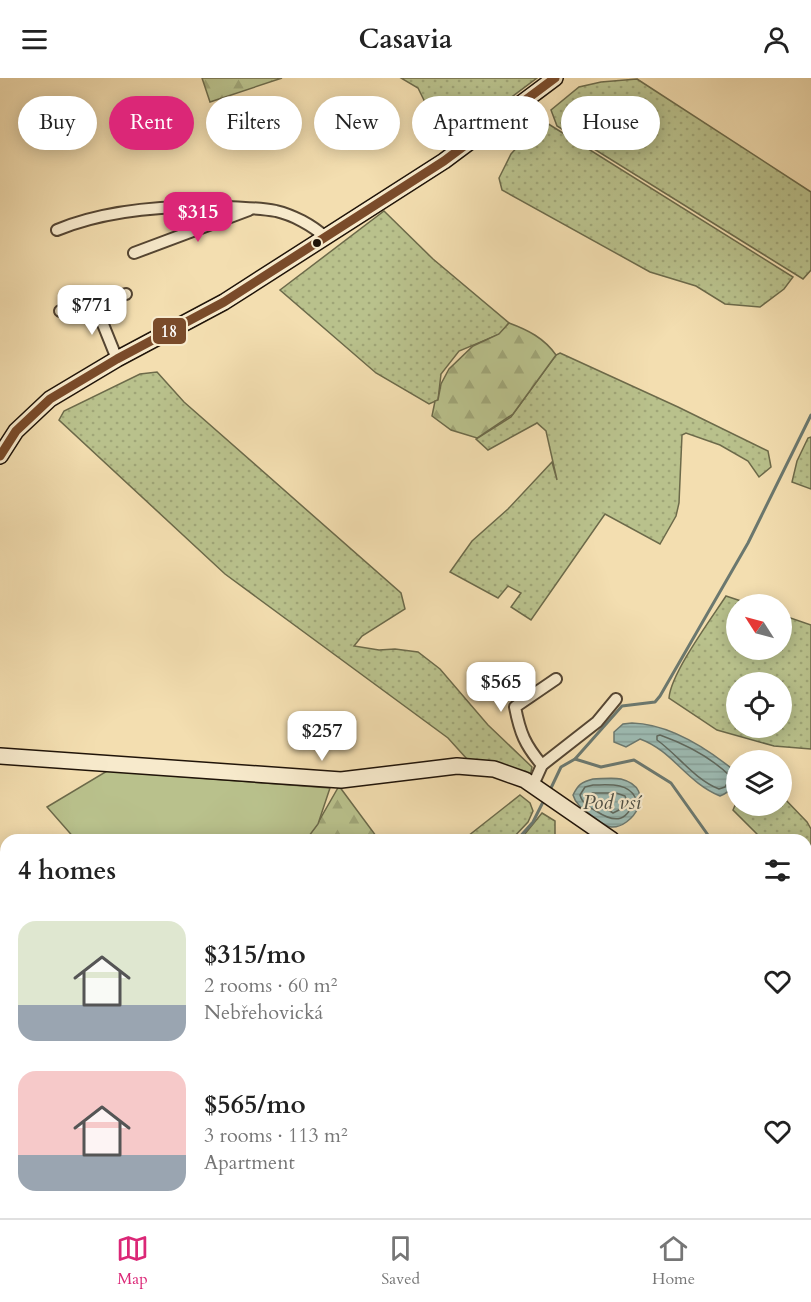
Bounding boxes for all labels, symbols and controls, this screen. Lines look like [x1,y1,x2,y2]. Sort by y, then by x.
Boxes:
text: Casavia [359,21,452,58]
icon: menu [18,23,51,56]
icon: person [760,23,793,56]
chip: Buy [18,96,97,150]
chip: Rent [109,96,194,150]
chip: Filters [206,96,302,150]
chip: New [314,96,400,150]
chip: Apartment [412,96,549,150]
chip: House [561,96,660,150]
pin: $315 [162,192,234,243]
text: $315 [178,198,218,225]
unlabelled marker [311,237,323,249]
pin: $771 [56,285,128,336]
text: $771 [72,291,112,318]
line badge: 18 [152,317,187,345]
text: 18 [161,321,177,343]
north arrow [726,594,792,660]
map controls [726,594,792,816]
pin: $565 [465,662,537,713]
text: $565 [481,668,521,695]
button: locate [726,672,792,738]
pin: $257 [286,711,358,762]
text: $257 [302,717,342,744]
button: layers [726,750,792,816]
water label: Pod vsí [583,788,643,817]
text: 4 homes [18,853,116,888]
icon: filters [761,854,794,887]
text: $315/mo [204,937,306,972]
icon: home [66,945,138,1017]
icon: heart [761,965,794,998]
text: 2 rooms · 60 m² [204,972,337,999]
text: Nebřehovická [204,999,323,1026]
text: $565/mo [204,1087,306,1122]
icon: home [66,1095,138,1167]
icon: heart [761,1115,794,1148]
text: 3 rooms · 113 m² [204,1122,348,1149]
text: Apartment [204,1149,295,1176]
tab: Map [116,1232,149,1290]
tab: Saved [381,1232,420,1290]
tab: Home [652,1232,695,1290]

